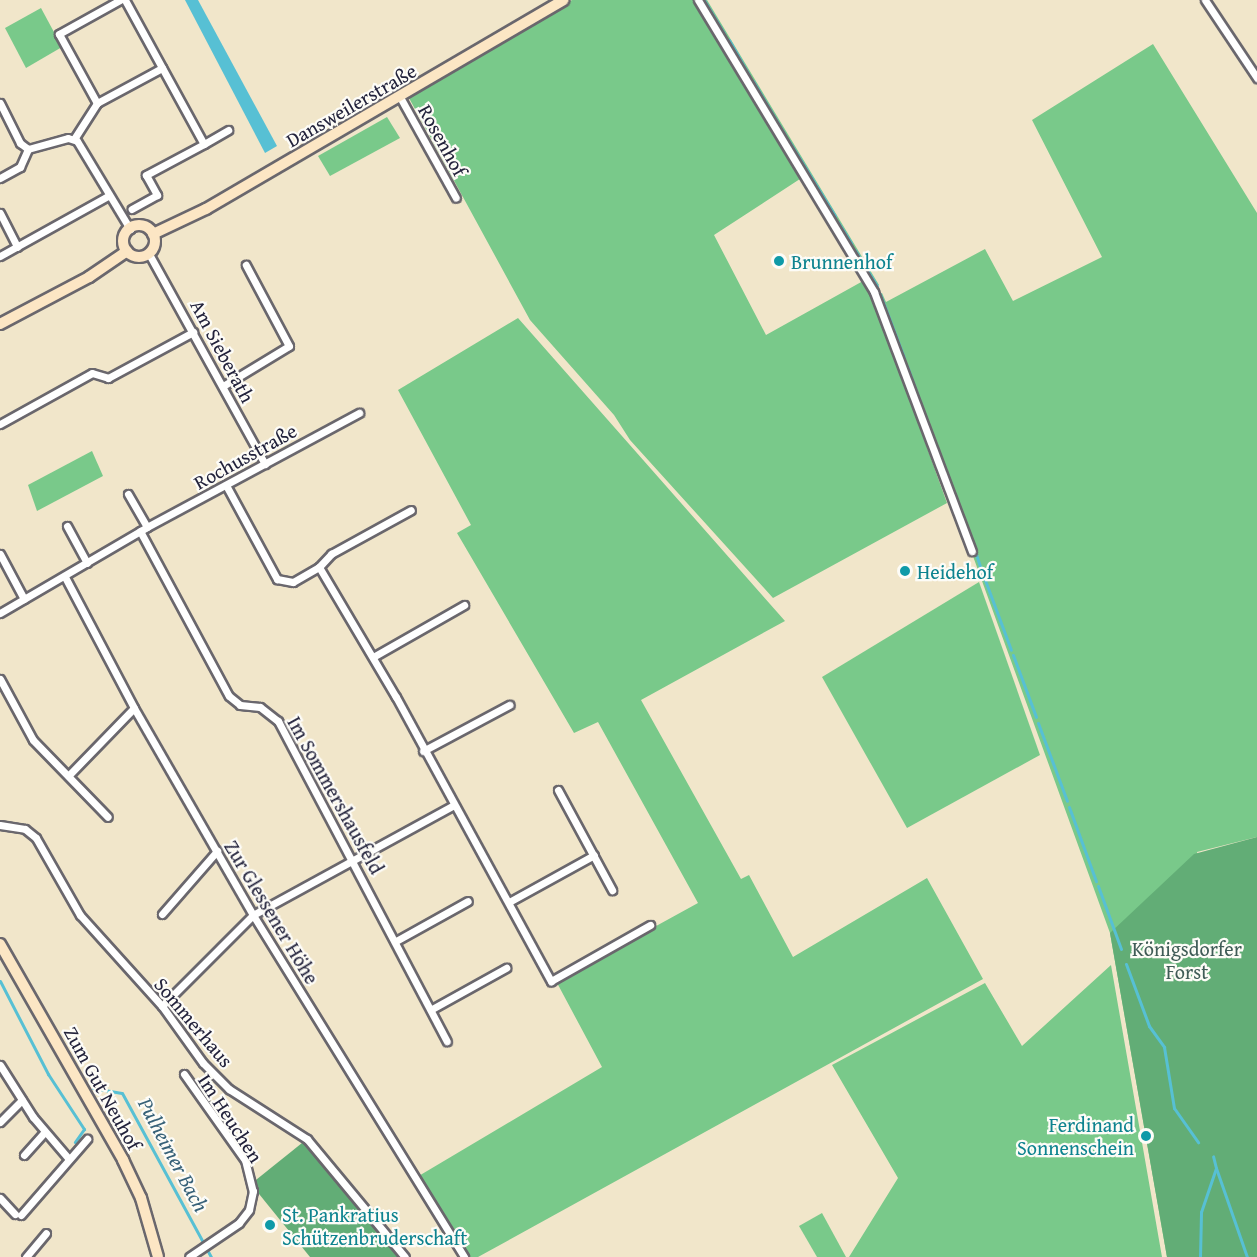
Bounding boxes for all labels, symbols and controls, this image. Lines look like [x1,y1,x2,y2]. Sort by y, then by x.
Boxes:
street label: Dansweilerstraße [282,58,420,152]
street label: Rosenhof [414,100,472,180]
place label: Brunnenhof [791,249,892,273]
marker: Brunnenhof [772,254,786,268]
street label: Am Sieberath [186,295,260,407]
street label: Rochusstraße [189,418,301,494]
place label: Heidehof [917,559,993,583]
marker: Heidehof [898,564,912,578]
street label: Im Sommershausfeld [283,712,389,878]
street label: Zur Glessener Höhe [220,836,324,988]
park label: Königsdorfer Forst [1132,936,1242,983]
street label: Sommerhaus [150,972,238,1072]
street label: Zum Gut Neuhof [59,1022,147,1154]
street label: Im Heuchen [193,1069,269,1167]
water label: Pulheimer Bach [132,1094,214,1216]
place label: Ferdinand Sonnenschein [1017,1112,1134,1159]
marker: Ferdinand Sonnenschein [1139,1129,1153,1143]
place label: St. Pankratius Schützenbruderschaft [282,1202,467,1249]
marker: St. Pankratius Schützenbruderschaft [263,1218,277,1232]

